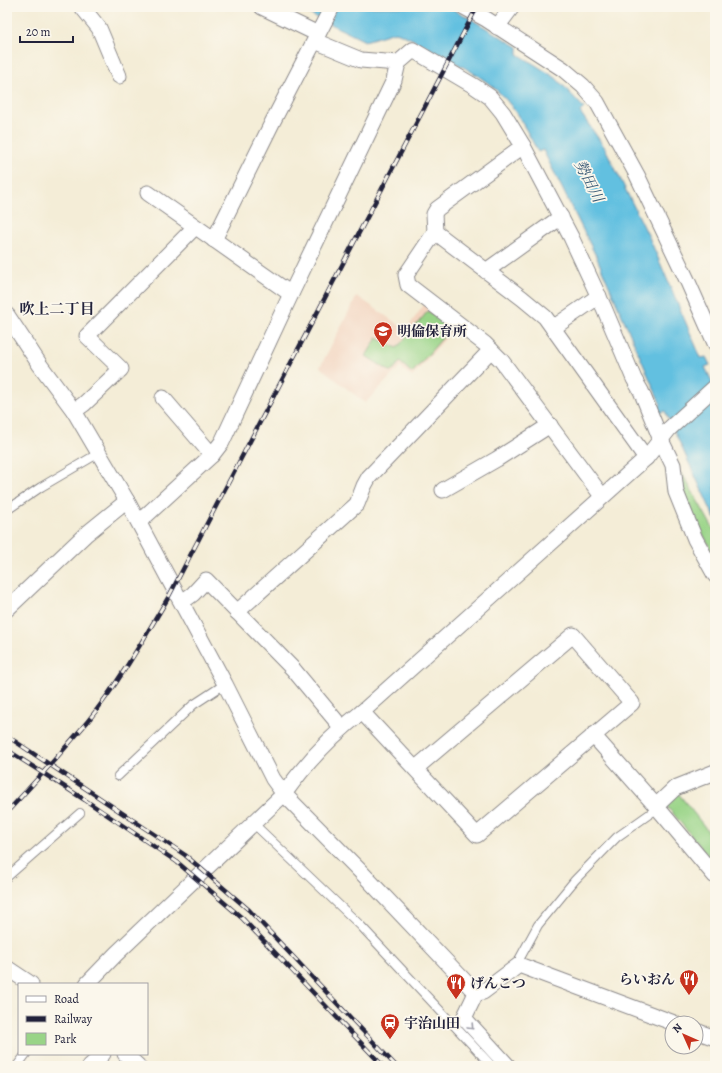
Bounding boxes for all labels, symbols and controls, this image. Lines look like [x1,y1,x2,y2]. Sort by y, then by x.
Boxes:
scale bar [20,18,73,44]
text: 20 m [26,24,50,40]
water label: 勢田川 [570,156,609,207]
district label: 吹上二丁目 [19,299,95,319]
school or university icon: 明倫保育所 [372,320,394,348]
place label: 明倫保育所 [397,322,467,341]
restaurant icon: らいおん [678,968,700,996]
place label: らいおん [619,970,675,989]
restaurant icon: げんこつ [445,972,467,1000]
place label: げんこつ [470,974,526,993]
legend [18,983,148,1055]
text: Road [54,991,80,1007]
text: Railway [54,1011,93,1027]
station icon: 宇治山田 [379,1012,401,1040]
place label: 宇治山田 [404,1014,460,1033]
north arrow [664,1015,704,1055]
text: N [669,1020,685,1036]
one-way arrow [467,1022,474,1030]
text: Park [54,1031,77,1047]

